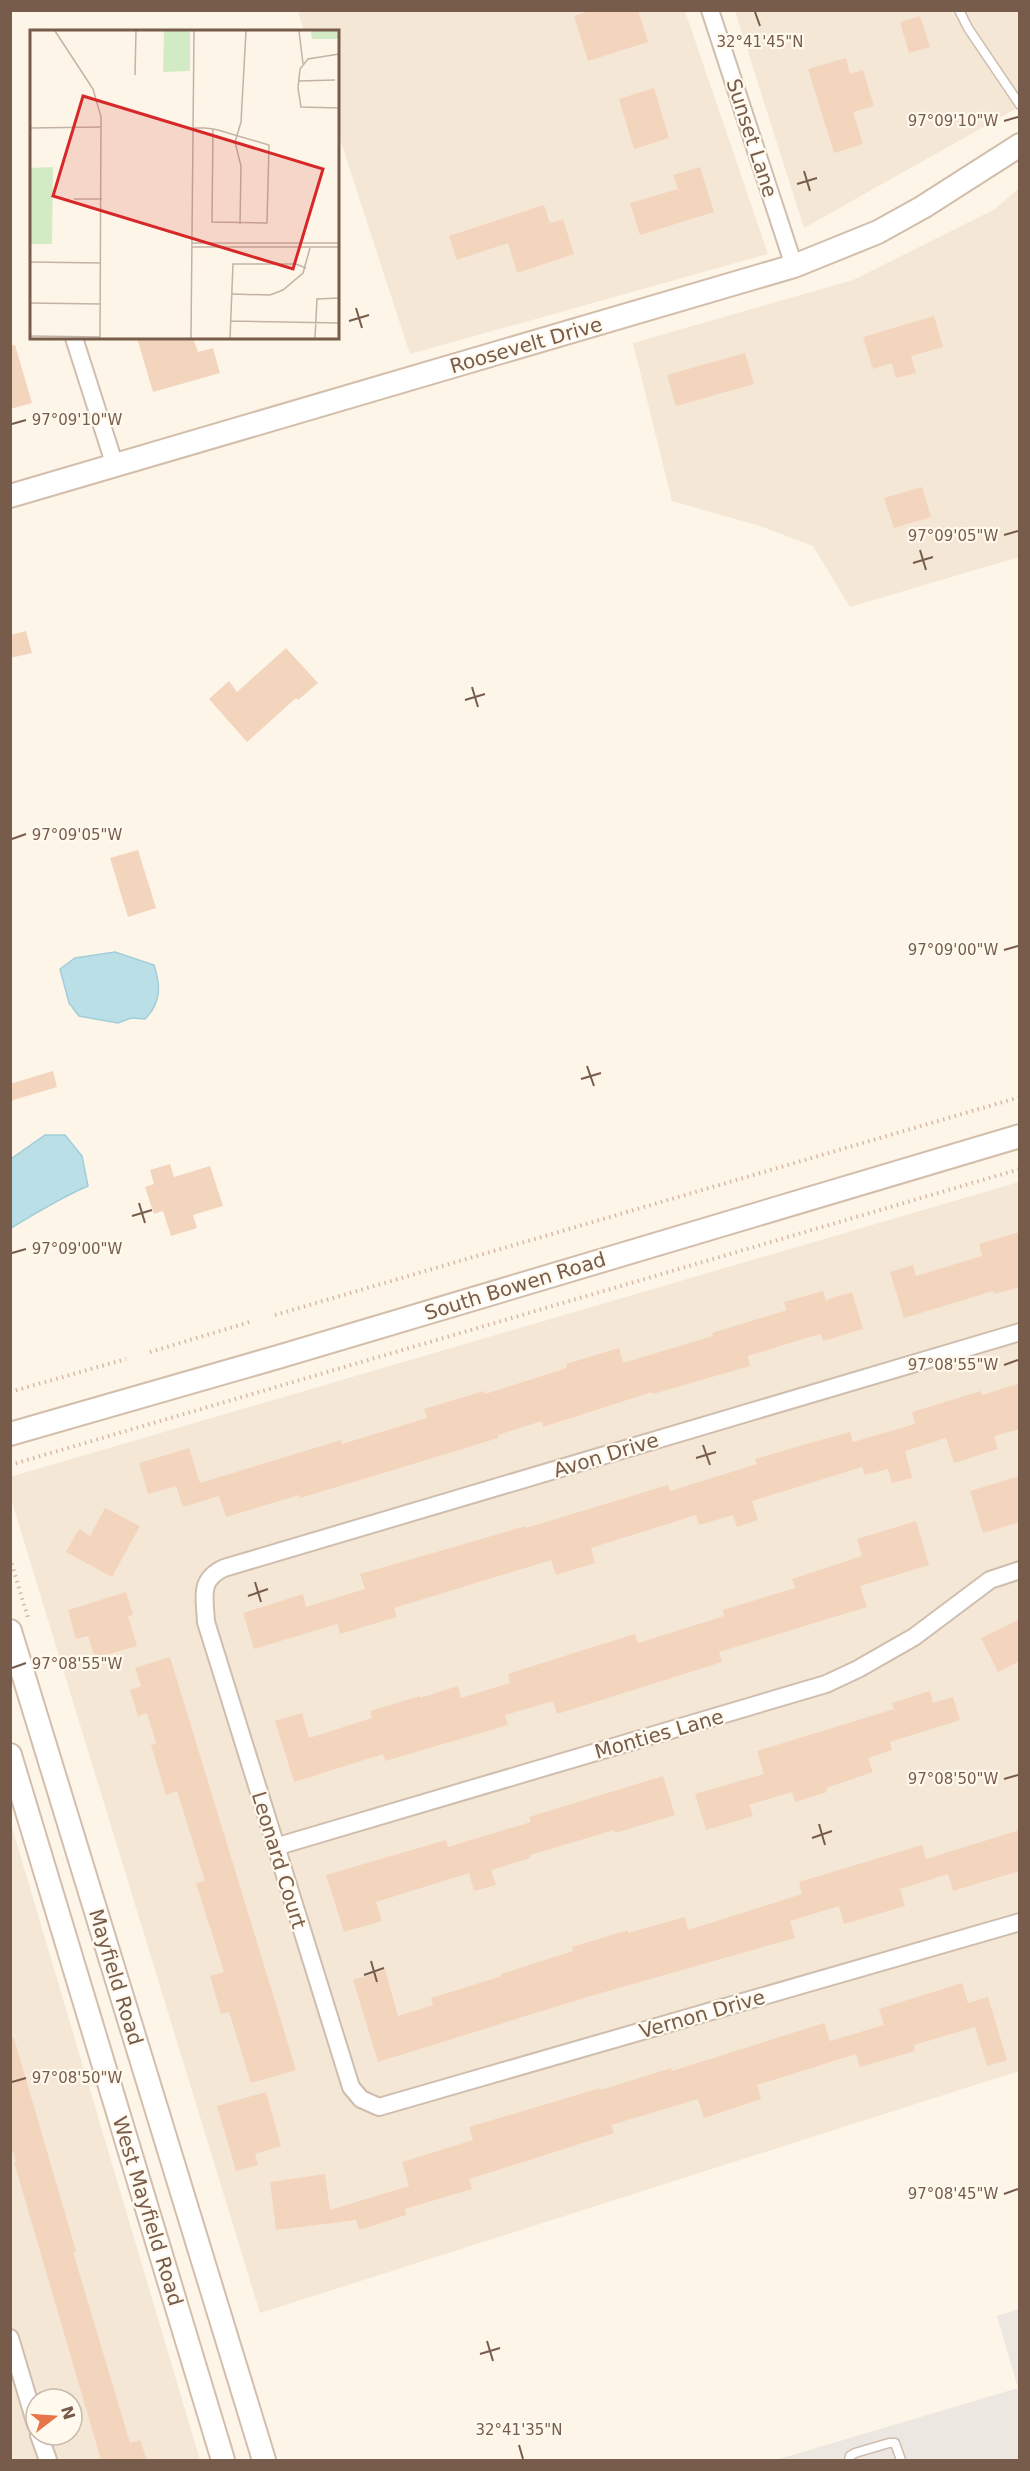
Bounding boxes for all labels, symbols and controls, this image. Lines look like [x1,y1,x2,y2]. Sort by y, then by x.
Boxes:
inset map [30,30,339,339]
text: 32°41'45"N [716,33,804,51]
street label: Sunset Lane [722,76,782,200]
text: 97°09'10"W [908,112,998,130]
street label: Roosevelt Drive [447,312,605,378]
text: 97°09'10"W [32,411,122,429]
text: 97°09'05"W [908,527,998,545]
text: 97°09'05"W [32,826,122,844]
text: 97°09'00"W [908,941,998,959]
text: 97°09'00"W [32,1240,122,1258]
street label: South Bowen Road [421,1247,609,1325]
text: 97°08'55"W [908,1356,998,1374]
street label: Avon Drive [550,1428,662,1482]
text: 97°08'55"W [32,1655,122,1673]
street label: Monties Lane [592,1704,726,1764]
text: 97°08'50"W [908,1770,998,1788]
street label: Leonard Court [247,1789,311,1932]
street label: Mayfield Road [84,1906,148,2048]
street label: Vernon Drive [636,1985,768,2043]
text: 97°08'50"W [32,2069,122,2087]
street label: West Mayfield Road [108,2113,188,2309]
text: 97°08'45"W [908,2185,998,2203]
north arrow [24,2387,84,2447]
text: N [57,2404,79,2422]
text: 32°41'35"N [475,2421,563,2439]

